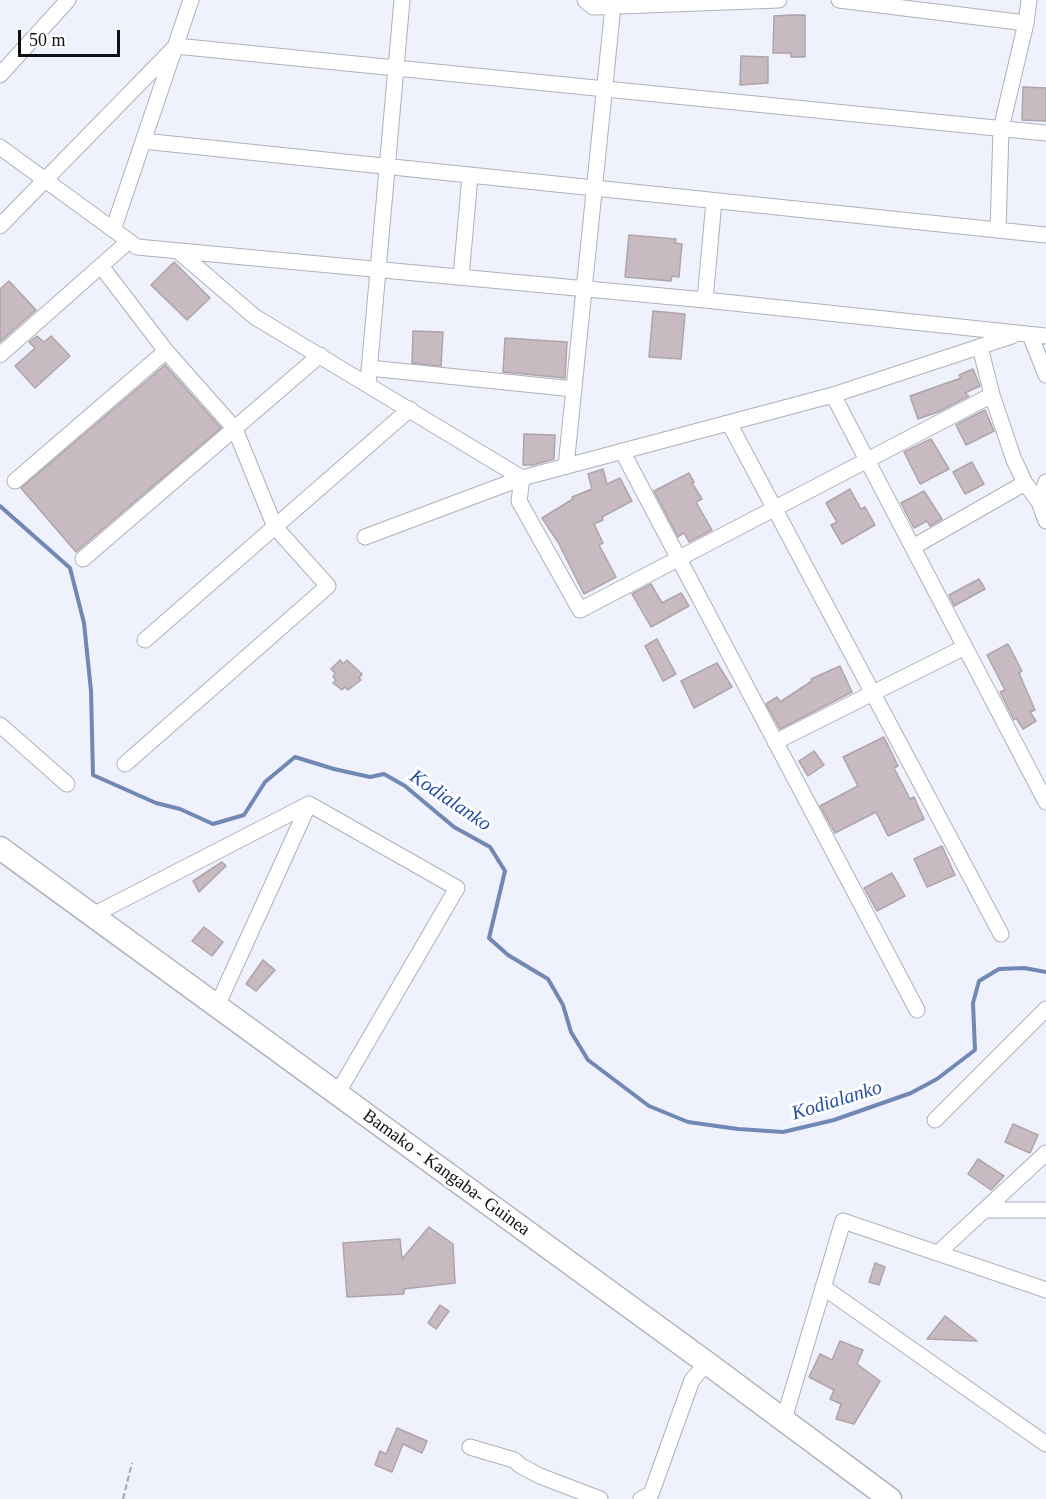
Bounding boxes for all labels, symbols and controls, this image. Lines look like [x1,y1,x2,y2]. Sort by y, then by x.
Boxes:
scale bar [21,18,123,56]
text: 50 m [29,30,66,50]
water label: Kodialanko [405,765,495,837]
water label: Kodialanko [789,1076,885,1126]
street label: Bamako - Kangaba- Guinea [358,1105,534,1241]

